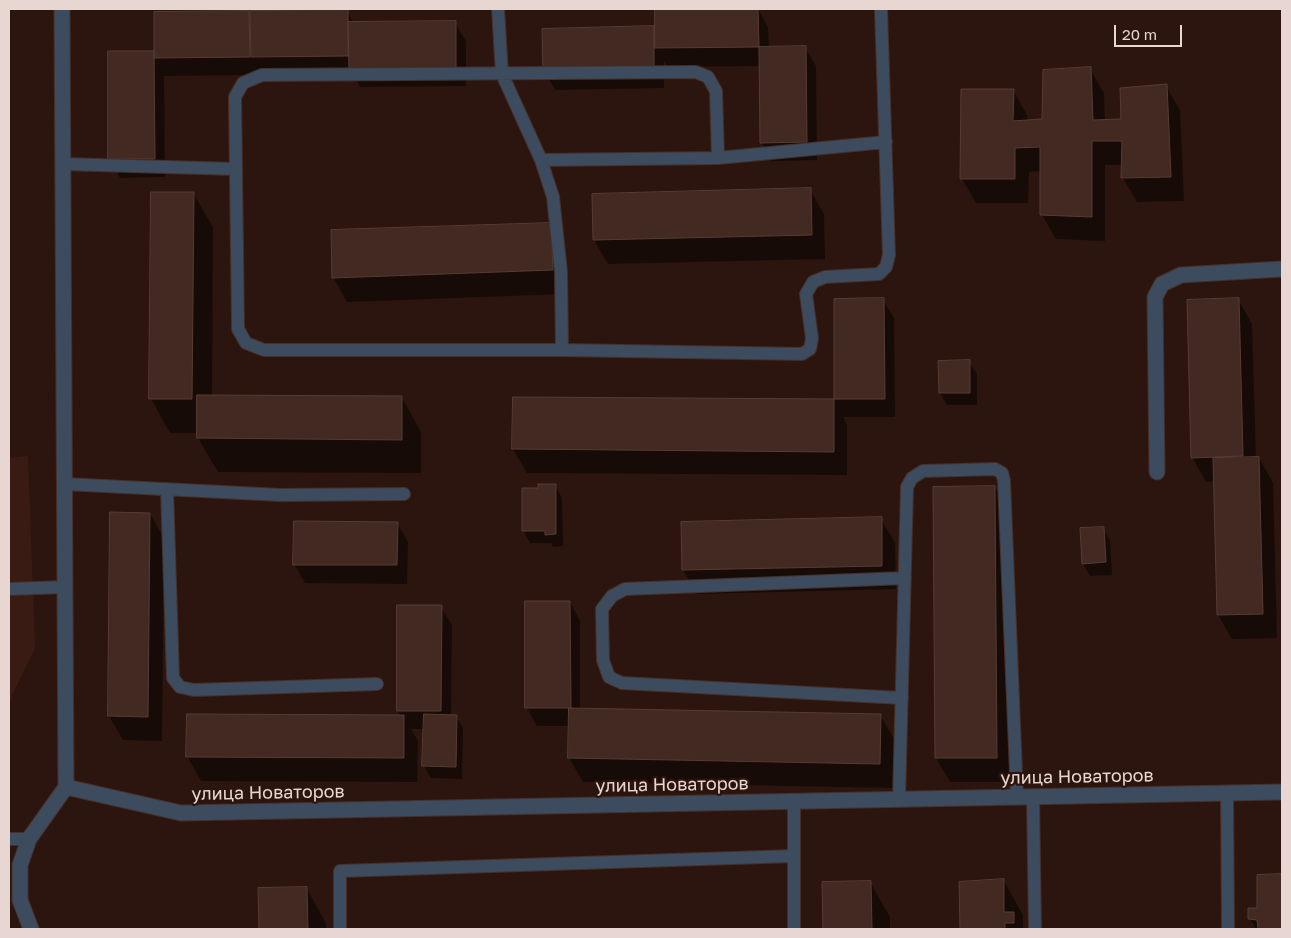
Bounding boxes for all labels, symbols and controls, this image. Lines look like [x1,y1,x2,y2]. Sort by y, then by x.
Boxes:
scale bar [1116,15,1184,47]
text: 20 m [1122,25,1157,43]
street label: улица Новаторов [1000,765,1154,789]
street label: улица Новаторов [595,773,749,797]
street label: улица Новаторов [191,781,345,805]

